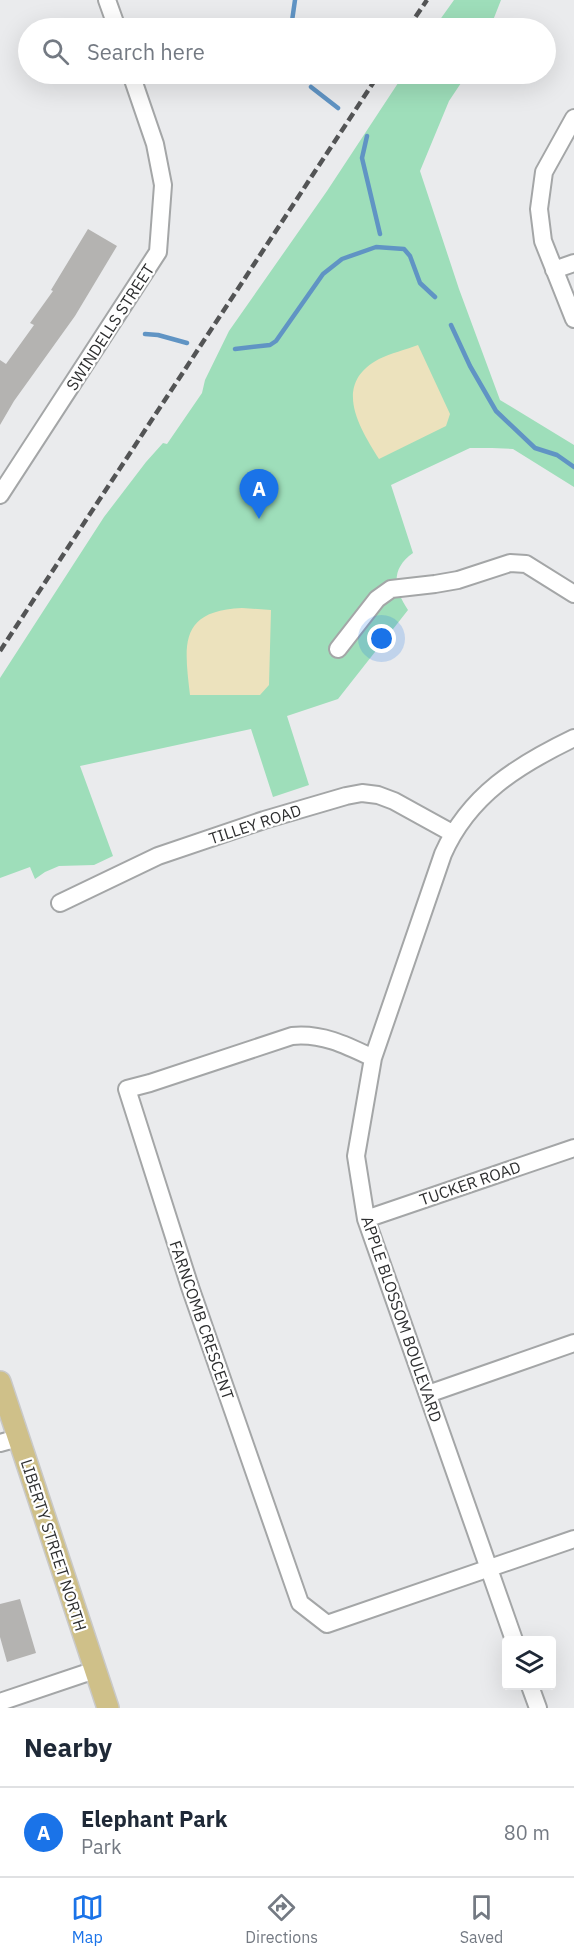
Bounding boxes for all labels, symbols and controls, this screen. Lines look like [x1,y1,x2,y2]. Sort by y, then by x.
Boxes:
search box [18,18,556,84]
icon: search [39,35,72,68]
text: Search here [87,37,205,66]
street label: SWINDELLS STREET [62,260,158,394]
pin: A [240,470,278,519]
your location [367,624,396,653]
street label: TILLEY ROAD [206,800,304,848]
street label: TUCKER ROAD [417,1156,523,1210]
street label: APPLE BLOSSOM BOULEVARD [357,1213,447,1425]
street label: FARNCOMB CRESCENT [165,1238,239,1402]
street label: LIBERTY STREET NORTH [17,1457,91,1633]
map controls [502,1636,556,1690]
button: layers [502,1636,556,1690]
text: Nearby [24,1730,112,1764]
text: Elephant Park [81,1804,227,1833]
text: A [37,1819,50,1846]
text: 80 m [504,1819,550,1846]
text: Park [81,1833,121,1860]
tab: Map [71,1891,104,1947]
tab: Directions [245,1891,318,1947]
tab: Saved [460,1891,503,1947]

